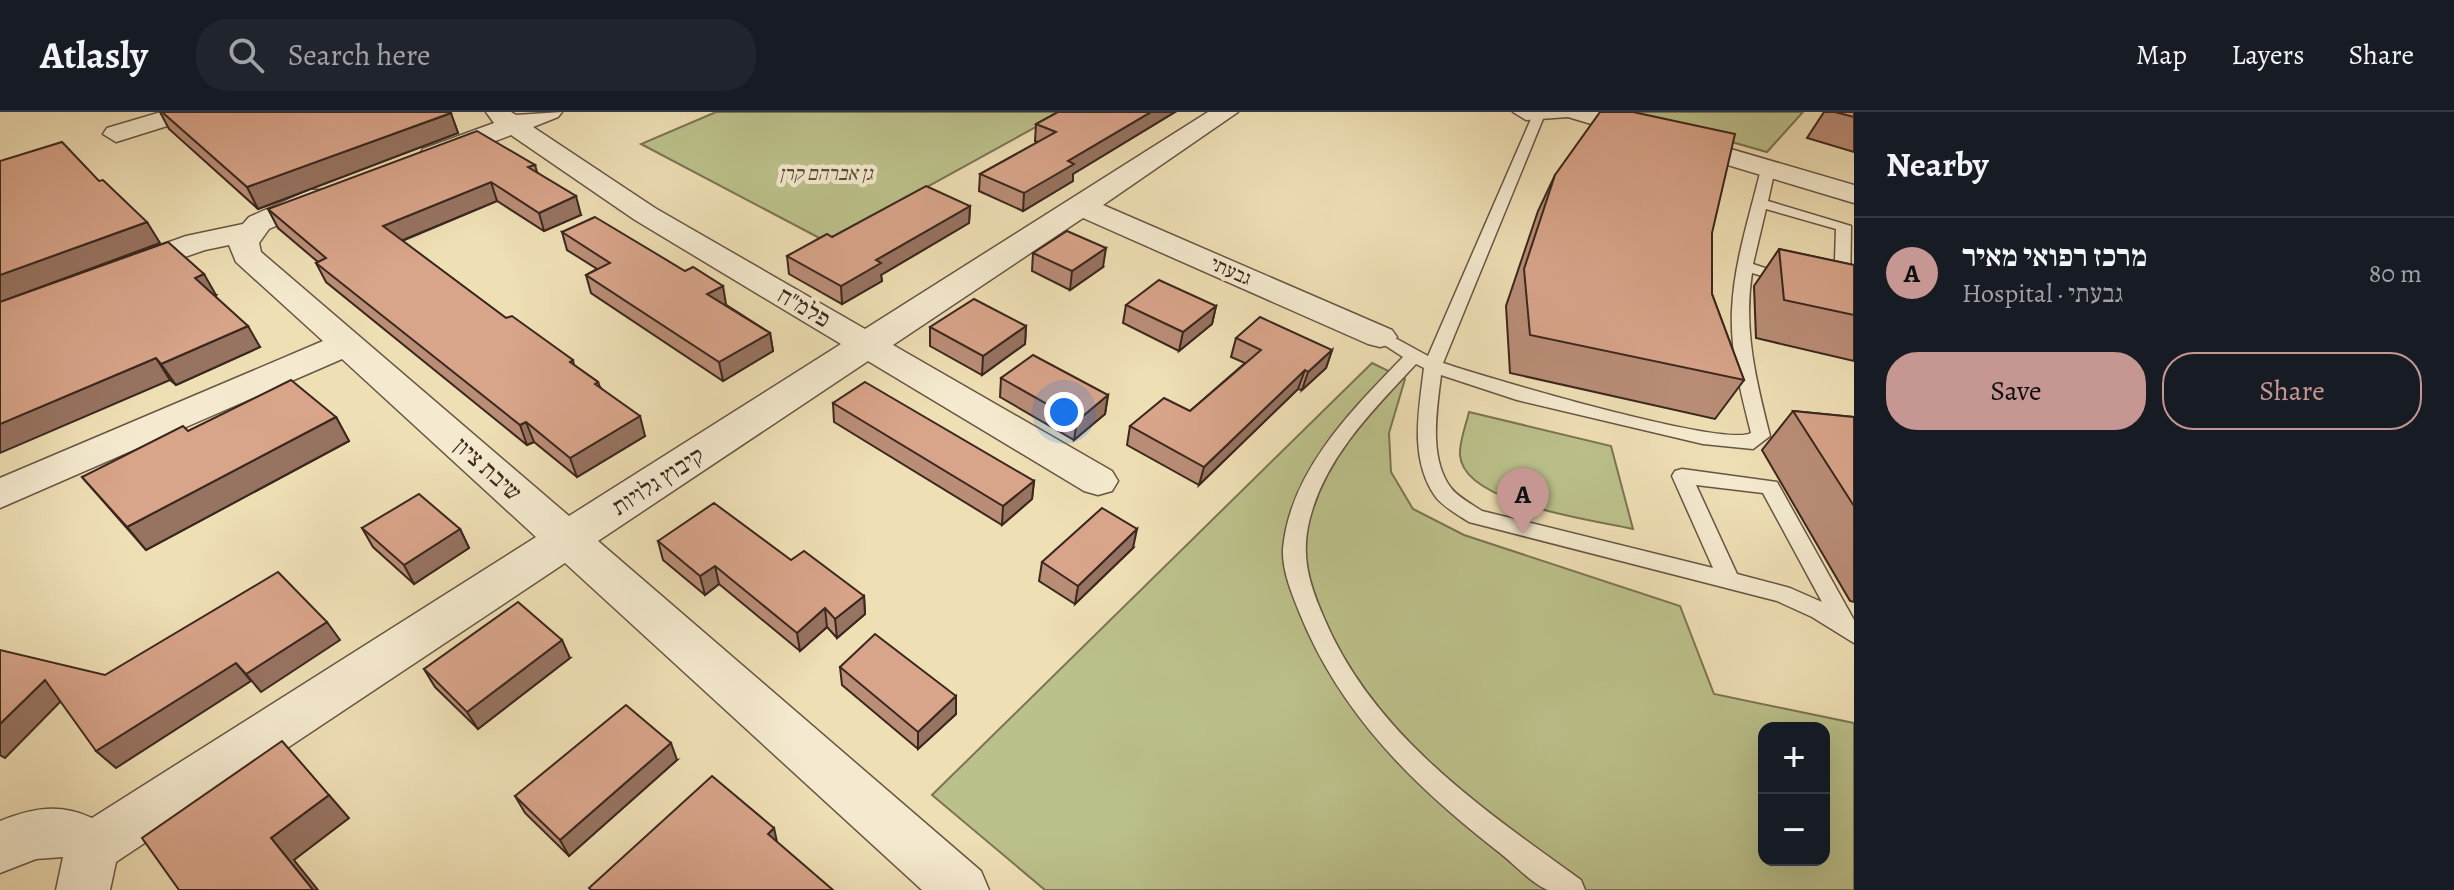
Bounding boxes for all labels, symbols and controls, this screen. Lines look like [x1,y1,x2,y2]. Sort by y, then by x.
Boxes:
search box [196,19,756,91]
text: Atlasly [40,29,148,81]
icon: search [224,33,268,77]
text: Search here [288,35,431,75]
text: Map [2136,36,2187,74]
text: Layers [2231,36,2304,74]
text: Share [2348,36,2414,74]
text: Nearby [1886,141,1989,188]
park label: גן אברהם קרן [779,160,874,187]
text: מרכז רפואי מאיר [1962,236,2147,276]
street label: גבעתי [1206,250,1256,292]
text: A [1904,256,1920,291]
text: 80 m [2369,256,2422,291]
text: Hospital · גבעתי [1962,276,2123,311]
street label: פלמ"ח [771,279,837,335]
button: Save [1886,352,2146,430]
button: Share [2162,352,2422,430]
your location [1044,392,1084,432]
street label: שיבת ציון [447,430,529,508]
street label: קיבוץ גלויות [606,439,710,523]
pin: A [1497,468,1549,534]
map controls [1758,722,1830,866]
button: + [1758,722,1830,794]
button: − [1758,794,1830,866]

